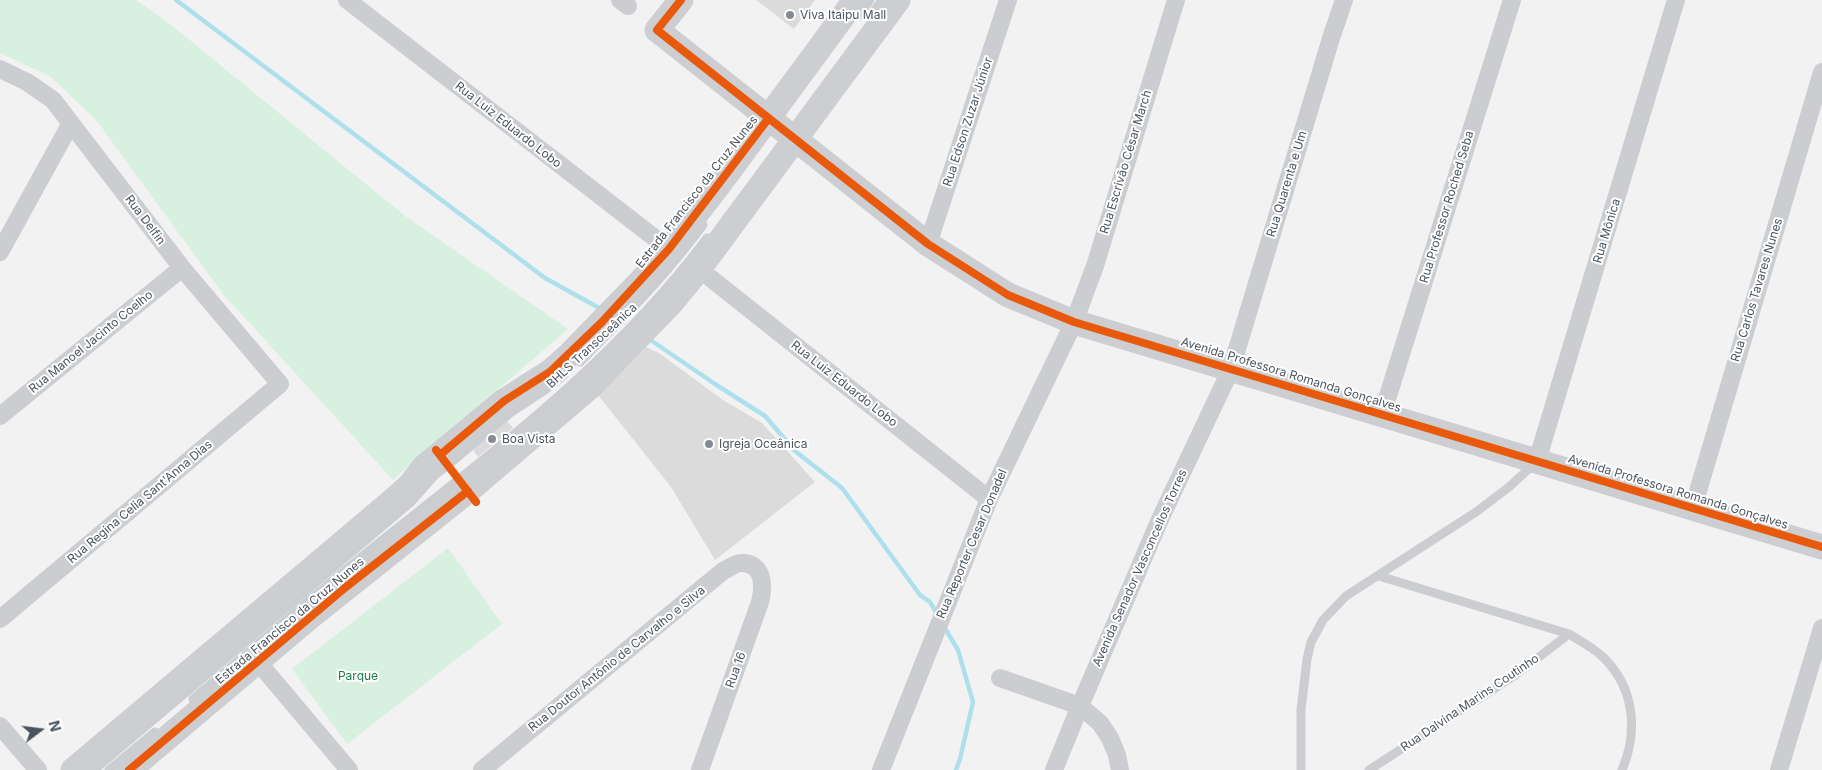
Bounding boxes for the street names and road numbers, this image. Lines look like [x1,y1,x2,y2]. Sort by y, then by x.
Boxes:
street label: Rua Edson Zuzar Júnior [940,56,996,188]
street label: Rua Luiz Eduardo Lobo [452,79,564,171]
street label: Rua Escrivão César March [1097,88,1155,236]
street label: Estrada Francisco da Cruz Nunes [633,113,761,271]
street label: Rua Quarenta e Um [1264,129,1310,239]
street label: Rua Professor Roched Seba [1417,129,1477,285]
street label: Rua Delfin [122,193,168,247]
street label: Rua Mônica [1590,197,1624,265]
street label: Rua Carlos Tavares Nunes [1728,216,1786,364]
street label: Rua Manoel Jacinto Coelho [26,288,156,396]
street label: BHLS Transoceânica [544,301,640,391]
street label: Avenida Professora Romanda Gonçalves [1179,335,1403,415]
street label: Rua Luiz Eduardo Lobo [788,338,900,430]
street label: Rua Regina Celia Sant'Anna Dias [65,437,215,567]
street label: Avenida Professora Romanda Gonçalves [1566,452,1790,532]
street label: Rua Reporter Cesar Donadel [934,467,1010,621]
street label: Avenida Senador Vasconcellos Torres [1090,467,1190,669]
street label: Estrada Francisco da Cruz Nunes [213,555,367,687]
street label: Rua Doutor Antônio de Carvalho e Silva [526,583,708,735]
street label: Rua 16 [723,650,749,690]
street label: Rua Dalvina Marins Coutinho [1398,651,1542,755]

